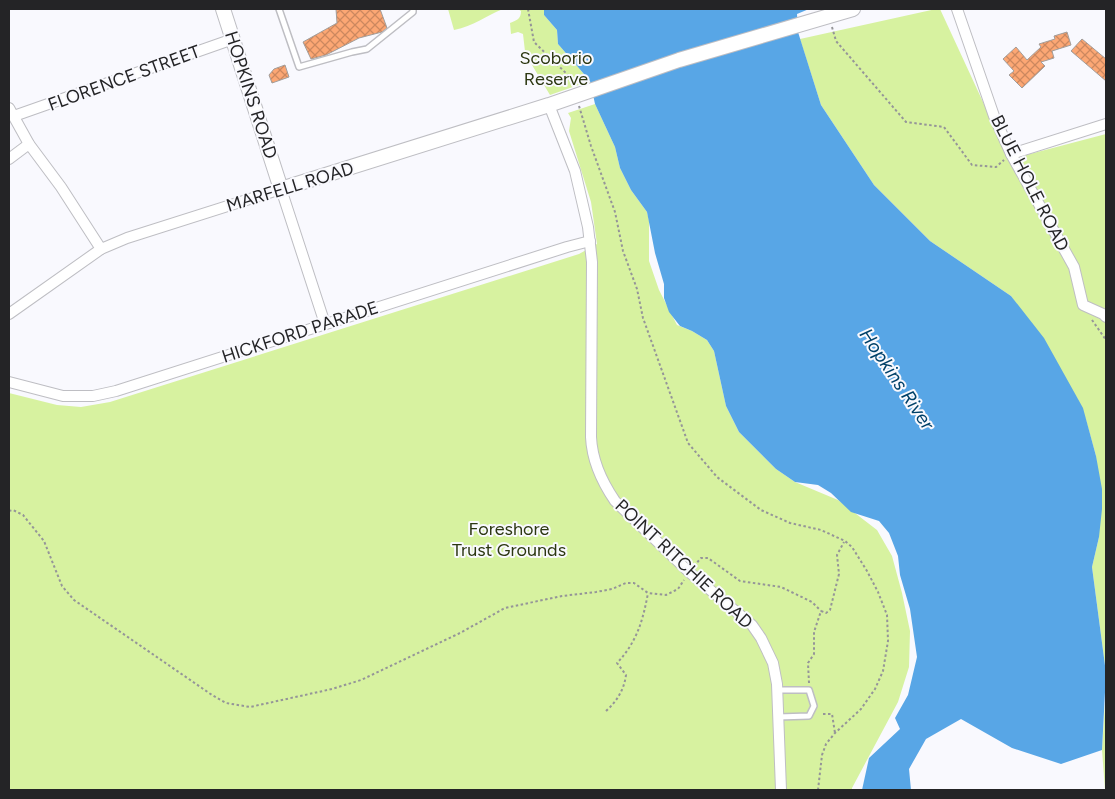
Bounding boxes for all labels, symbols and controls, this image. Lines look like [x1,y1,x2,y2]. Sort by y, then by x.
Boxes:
street label: HOPKINS ROAD [220,28,282,162]
street label: FLORENCE STREET [45,40,203,116]
park label: Scoborio Reserve [520,47,592,90]
street label: BLUE HOLE ROAD [986,111,1074,255]
street label: MARFELL ROAD [224,157,356,217]
street label: HICKFORD PARADE [219,296,381,368]
water label: Hopkins River [855,324,940,434]
street label: POINT RITCHIE ROAD [611,495,757,633]
park label: Foreshore Trust Grounds [452,518,566,561]

